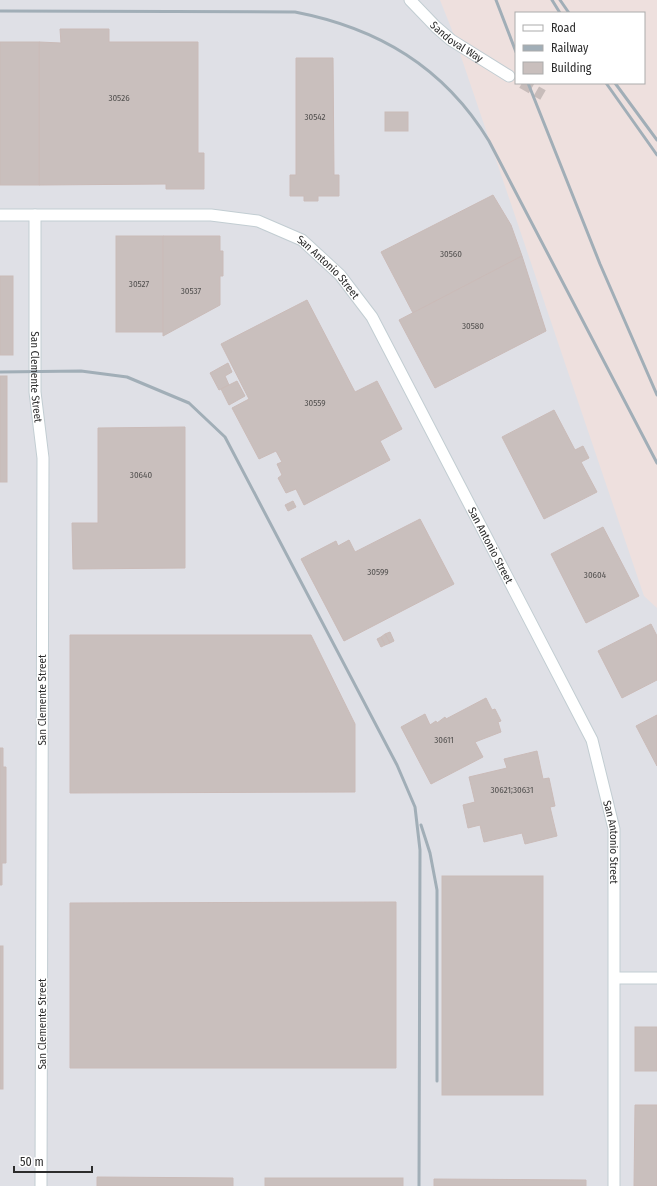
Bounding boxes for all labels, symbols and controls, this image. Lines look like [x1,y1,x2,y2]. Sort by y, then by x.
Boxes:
legend [515,12,645,84]
street label: Sandoval Way [427,19,485,65]
text: Road [551,21,576,35]
text: Railway [551,41,589,55]
text: Building [551,61,592,75]
house number: 30526 [108,93,130,103]
house number: 30542 [304,112,326,122]
street label: San Antonio Street [295,233,362,302]
house number: 30560 [440,249,462,259]
house number: 30527 [129,279,150,289]
house number: 30537 [181,286,202,296]
house number: 30580 [462,321,484,331]
street label: San Clemente Street [28,331,45,424]
house number: 30559 [304,398,326,408]
house number: 30640 [130,470,152,480]
street label: San Antonio Street [465,505,516,586]
house number: 30599 [367,567,389,577]
house number: 30604 [584,570,607,580]
street label: San Clemente Street [36,654,49,746]
house number: 30611 [434,735,454,745]
house number: 30621;30631 [491,785,533,795]
street label: San Antonio Street [600,799,620,884]
street label: San Clemente Street [36,978,49,1070]
scale bar [14,1148,92,1174]
text: 50 m [20,1155,44,1169]

